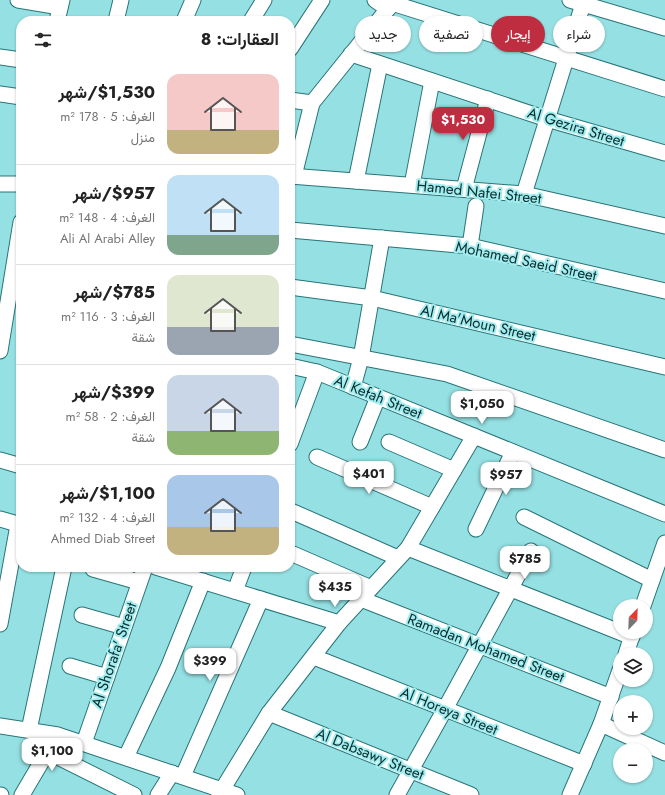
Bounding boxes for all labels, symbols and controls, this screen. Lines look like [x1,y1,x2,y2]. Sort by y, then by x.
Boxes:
chip: جديد [355,16,411,52]
chip: تصفية [419,16,483,52]
chip: إيجار [491,16,545,52]
chip: شراء [553,16,605,52]
text: العقارات: 8 [201,27,279,51]
icon: filters [32,29,54,51]
text: $1,530/شهر [58,80,155,104]
icon: home [199,90,247,138]
street label: Al Gezira Street [525,102,628,152]
text: الغرف: 5 · 178 m² [60,107,155,126]
pin: $1,530 [430,107,496,141]
text: $1,530 [441,110,485,129]
text: منزل [131,128,155,147]
street label: Hamed Nafei Street [415,175,543,210]
text: $957/شهر [73,181,155,205]
icon: home [199,191,247,239]
text: الغرف: 4 · 148 m² [59,208,155,227]
text: Ali Al Arabi Alley [60,229,155,248]
street label: Mohamed Saeid Street [453,235,599,287]
text: $785/شهر [73,280,155,304]
icon: home [199,291,247,339]
street label: Al Ma'Moun Street [418,299,538,347]
text: الغرف: 3 · 116 m² [61,307,155,326]
text: شقة [132,328,155,347]
street label: Al Kefah Street [331,369,426,425]
text: $399/شهر [72,380,155,404]
icon: home [199,391,247,439]
pin: $1,050 [449,391,515,425]
text: $1,050 [460,394,504,413]
text: الغرف: 2 · 58 m² [66,407,155,426]
text: شقة [132,428,155,447]
pin: $401 [345,461,393,495]
pin: $957 [482,462,530,496]
text: $401 [353,464,385,483]
text: $957 [489,465,523,484]
text: $1,100/شهر [60,481,155,505]
icon: home [199,491,247,539]
text: الغرف: 4 · 132 m² [59,508,155,527]
text: Ahmed Diab Street [51,529,155,548]
pin: $785 [501,546,549,580]
text: $785 [509,549,541,568]
pin: $435 [311,574,359,608]
text: $435 [318,577,352,596]
street label: Al Shorafa' Street [86,599,142,711]
north arrow [613,599,653,639]
map controls [613,599,653,783]
street label: Ramadan Mohamed Street [404,608,568,688]
button: layers [613,647,653,687]
pin: $399 [186,648,234,682]
text: $399 [193,651,227,670]
street label: Al Horeya Street [397,681,501,741]
button: + [613,695,653,735]
street label: Al Dabsawy Street [313,722,428,786]
pin: $1,100 [19,738,85,772]
text: $1,100 [31,741,73,760]
button: − [613,743,653,783]

